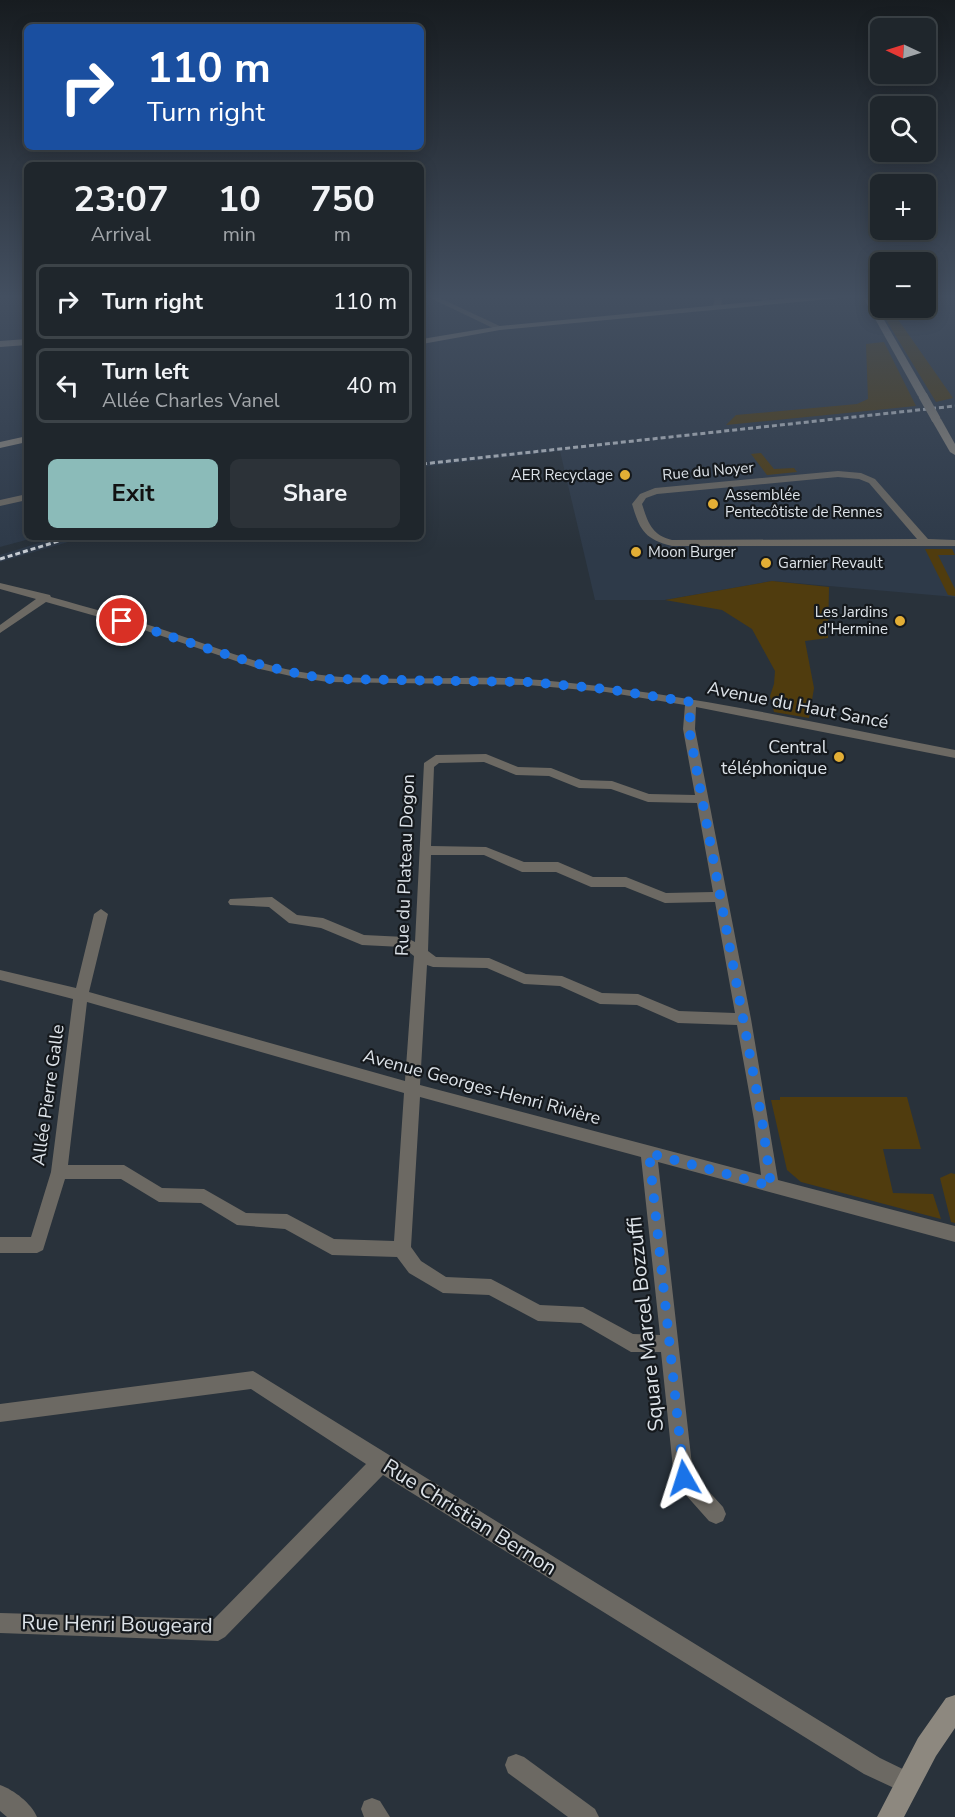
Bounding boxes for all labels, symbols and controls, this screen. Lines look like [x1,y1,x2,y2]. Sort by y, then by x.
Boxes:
north arrow [870,18,936,84]
map controls [870,18,936,318]
text: 110 m [147,40,271,97]
icon: right [48,48,126,126]
text: Turn right [147,94,265,131]
button: search [870,96,936,162]
button: + [870,174,936,240]
text: 23:07 [73,175,168,224]
text: 10 [218,175,261,224]
text: 750 [310,175,375,224]
text: Arrival [91,221,151,248]
text: min [223,221,256,248]
text: m [334,221,351,248]
button: − [870,252,936,318]
icon: right [51,285,84,318]
text: Turn right [102,287,203,317]
text: 110 m [333,287,397,317]
text: Turn left [102,357,189,387]
icon: left [51,369,84,402]
text: 40 m [346,371,397,401]
text: Allée Charles Vanel [102,387,280,414]
street label: Rue du Noyer [662,457,755,485]
button: Exit [48,459,218,528]
button: Share [230,459,400,528]
place label: AER Recyclage [511,465,613,485]
marker: AER Recyclage [618,468,632,482]
place label: Assemblée Pentecôtiste de Rennes [725,485,882,522]
marker: Assemblée Pentecôtiste de Rennes [706,497,720,511]
place label: Moon Burger [648,542,736,562]
marker: Moon Burger [629,545,643,559]
place label: Garnier Revault [778,553,883,573]
marker: Garnier Revault [759,556,773,570]
pin [96,595,147,646]
place label: Les Jardins d'Hermine [815,602,888,639]
icon: arrive [105,604,138,637]
marker: Les Jardins d'Hermine [893,614,907,628]
street label: Avenue du Haut Sancé [705,676,891,734]
place label: Central téléphonique [721,735,828,780]
marker: Central téléphonique [832,750,846,764]
street label: Rue du Plateau Dogon [390,774,420,956]
street label: Allée Pierre Galle [26,1023,70,1167]
street label: Avenue Georges-Henri Rivière [360,1044,604,1130]
street label: Square Marcel Bozzuffi [620,1215,670,1433]
position arrow [652,1446,716,1510]
street label: Rue Christian Bernon [378,1452,562,1582]
street label: Rue Henri Bougeard [21,1608,213,1640]

